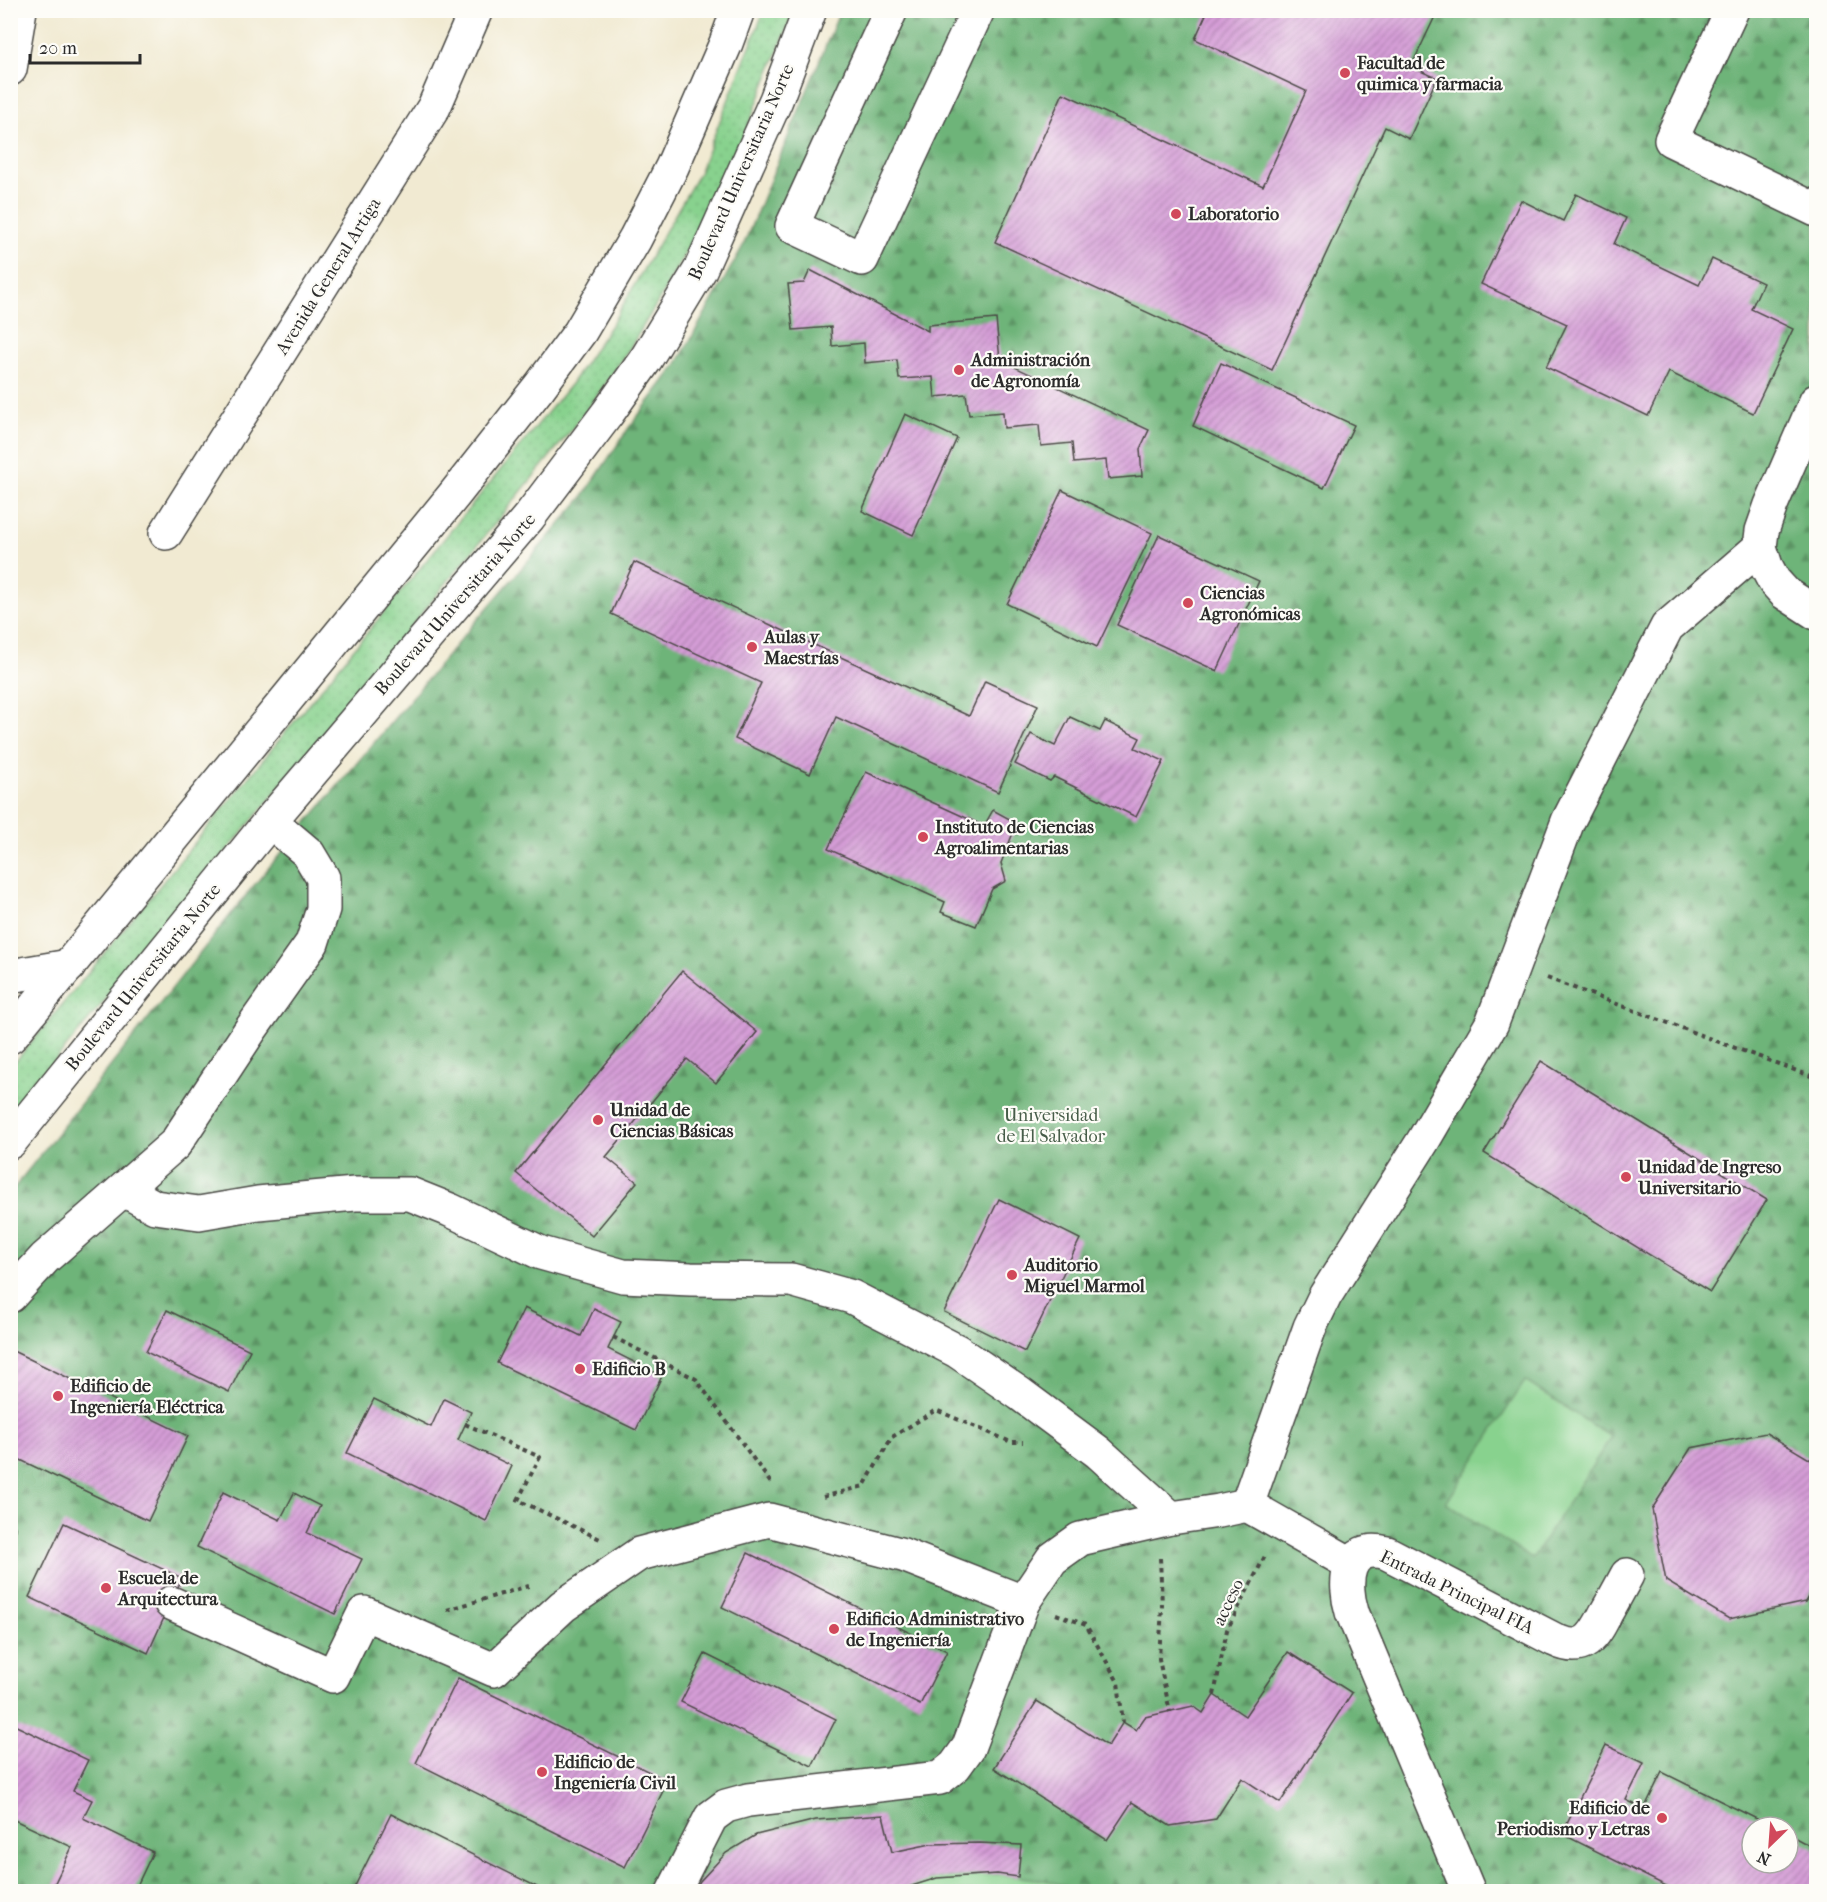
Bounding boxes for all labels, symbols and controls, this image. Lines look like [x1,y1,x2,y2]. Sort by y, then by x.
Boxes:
scale bar [30,27,140,65]
text: 20 m [39,38,77,59]
place label: Facultad de quimica y farmacia [1356,53,1503,95]
street label: Boulevard Universitaria Norte [684,61,799,284]
marker: Facultad de quimica y farmacia [1338,66,1352,80]
street label: Avenida General Artiga [271,193,386,360]
place label: Laboratorio [1188,204,1279,225]
marker: Laboratorio [1169,207,1183,221]
place label: Administración de Agronomía [970,350,1091,392]
marker: Administración de Agronomía [952,363,966,377]
street label: Boulevard Universitaria Norte [371,509,540,700]
place label: Ciencias Agronómicas [1199,583,1301,625]
marker: Ciencias Agronómicas [1181,596,1195,610]
place label: Aulas y Maestrías [763,627,839,669]
marker: Aulas y Maestrías [745,640,759,654]
place label: Instituto de Ciencias Agroalimentarias [934,817,1094,859]
marker: Instituto de Ciencias Agroalimentarias [916,830,930,844]
street label: Boulevard Universitaria Norte [61,880,225,1075]
place label: Unidad de Ciencias Básicas [609,1100,734,1142]
park label: Universidad de El Salvador [997,1105,1106,1147]
marker: Unidad de Ciencias Básicas [591,1113,605,1127]
place label: Unidad de Ingreso Universitario [1637,1157,1781,1199]
marker: Unidad de Ingreso Universitario [1619,1170,1633,1184]
place label: Auditorio Miguel Marmol [1023,1255,1146,1297]
marker: Auditorio Miguel Marmol [1005,1268,1019,1282]
place label: Edificio B [592,1359,666,1380]
marker: Edificio B [573,1362,587,1376]
place label: Edificio de Ingeniería Eléctrica [70,1376,225,1418]
marker: Edificio de Ingeniería Eléctrica [51,1389,65,1403]
street label: Entrada Principal FIA [1376,1546,1537,1639]
place label: Escuela de Arquitectura [117,1568,219,1610]
street label: acceso [1209,1576,1248,1629]
marker: Escuela de Arquitectura [99,1581,113,1595]
place label: Edificio Administrativo de Ingeniería [846,1609,1024,1651]
marker: Edificio Administrativo de Ingeniería [827,1622,841,1636]
place label: Edificio de Ingeniería Civil [554,1752,677,1794]
marker: Edificio de Ingeniería Civil [535,1765,549,1779]
place label: Edificio de Periodismo y Letras [1497,1798,1650,1840]
marker: Edificio de Periodismo y Letras [1655,1811,1669,1825]
north arrow [1740,1815,1800,1875]
text: N [1754,1847,1773,1869]

